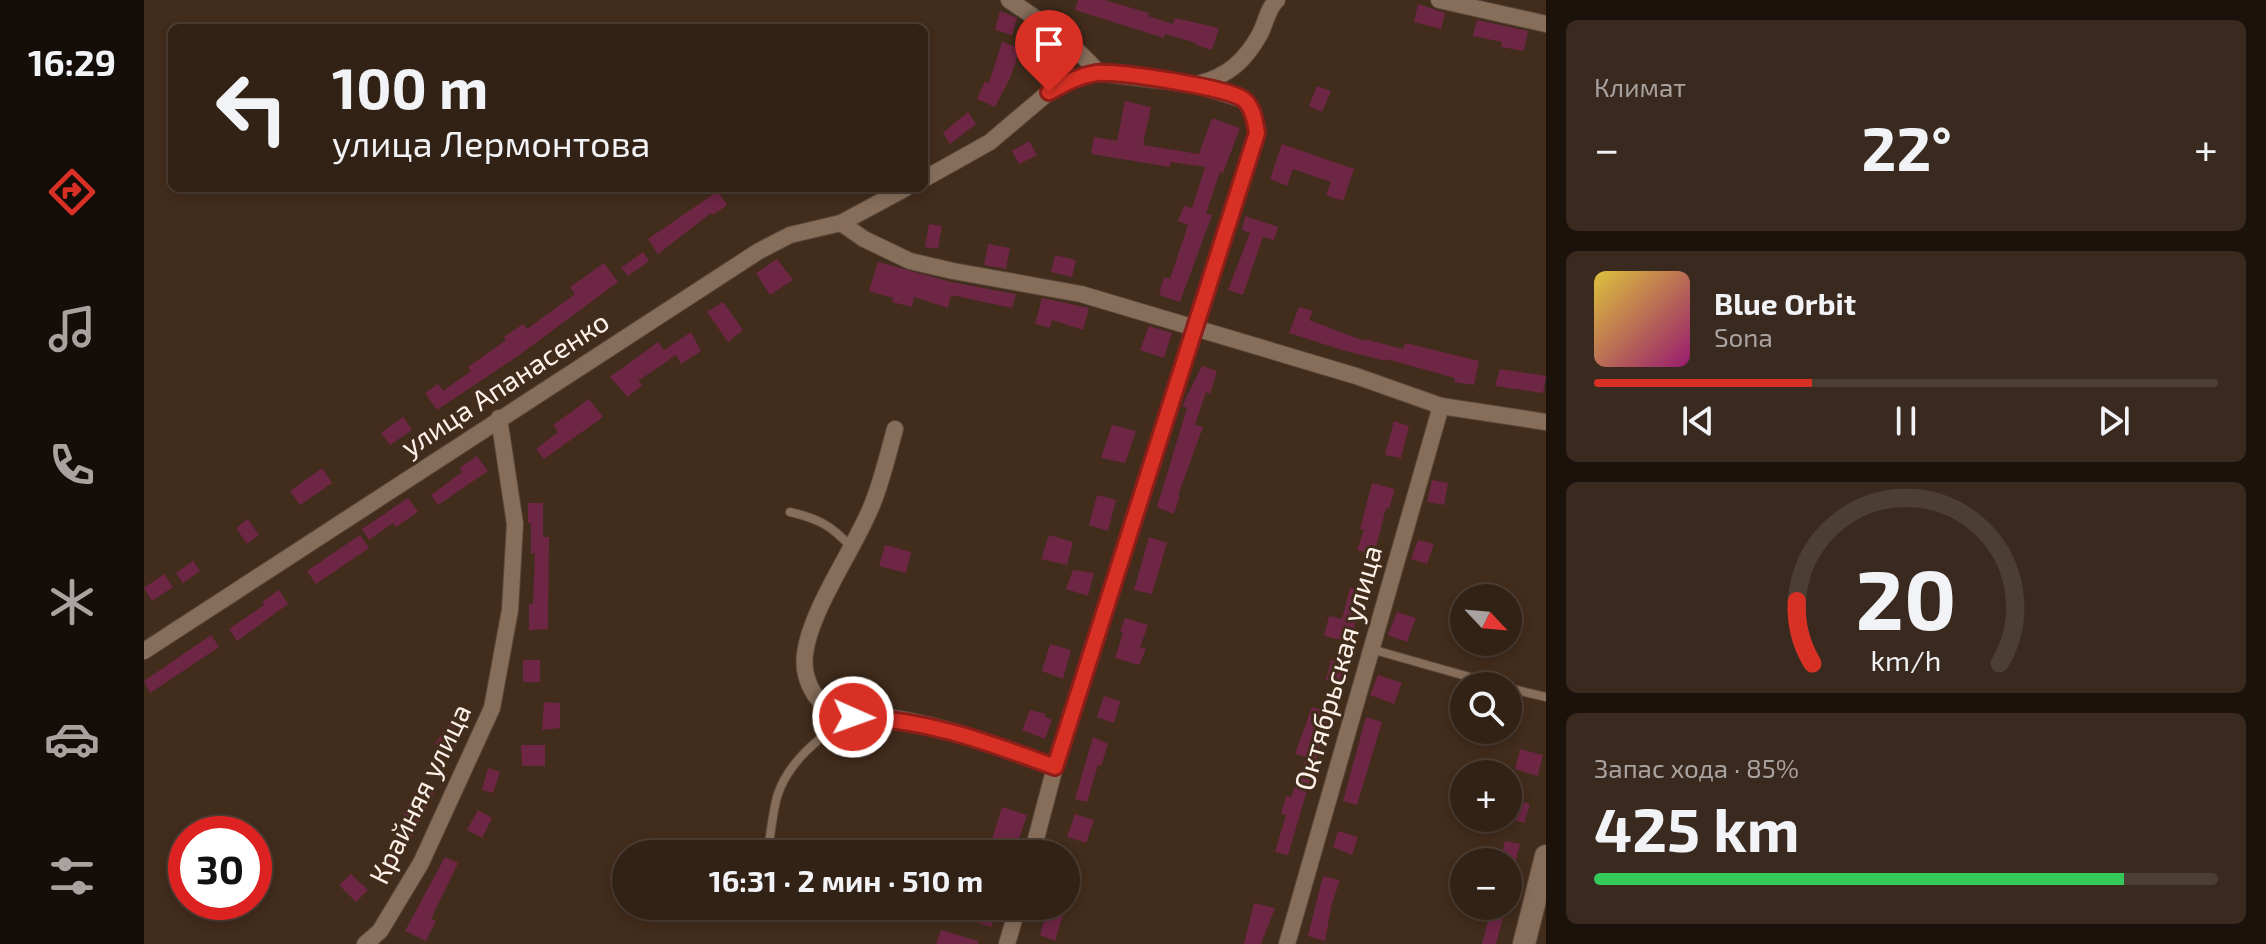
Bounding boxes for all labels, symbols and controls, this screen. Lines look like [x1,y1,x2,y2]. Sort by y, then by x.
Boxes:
pin [1015,10,1083,92]
icon: arrive [1027,22,1071,66]
text: 16:29 [28,40,116,83]
text: 100 m [332,53,488,120]
icon: left [200,56,304,160]
text: Климат [1594,71,1686,102]
text: 22° [1862,111,1952,183]
text: улица Лермонтова [332,121,651,164]
text: − [1594,121,1620,174]
text: + [2194,121,2218,174]
icon: directions [44,164,100,220]
text: Blue Orbit [1714,285,1856,321]
icon: music [44,301,100,357]
street label: улица Апанасенко [394,303,615,463]
text: Sona [1714,321,1773,352]
icon: previous [1676,399,1720,443]
icon: pause [1884,399,1928,443]
icon: next [2092,399,2136,443]
icon: phone [44,437,100,493]
street label: Октябрьская улица [1286,541,1388,794]
text: 20 [1856,546,1956,646]
icon: climate [44,574,100,630]
north arrow [1450,584,1522,656]
map controls [1450,584,1522,920]
text: km/h [1871,642,1941,677]
button: search [1450,672,1522,744]
position arrow [811,675,895,759]
street label: Крайняя улица [361,698,477,889]
icon: car [44,711,100,767]
text: Запас хода · 85% [1594,752,1799,783]
button: + [1450,760,1522,832]
text: 425 km [1594,792,1800,864]
speed limit sign: 30 [168,816,272,920]
icon: filters [44,848,100,904]
button: − [1450,848,1522,920]
text: 16:31 · 2 мин · 510 m [709,862,983,898]

